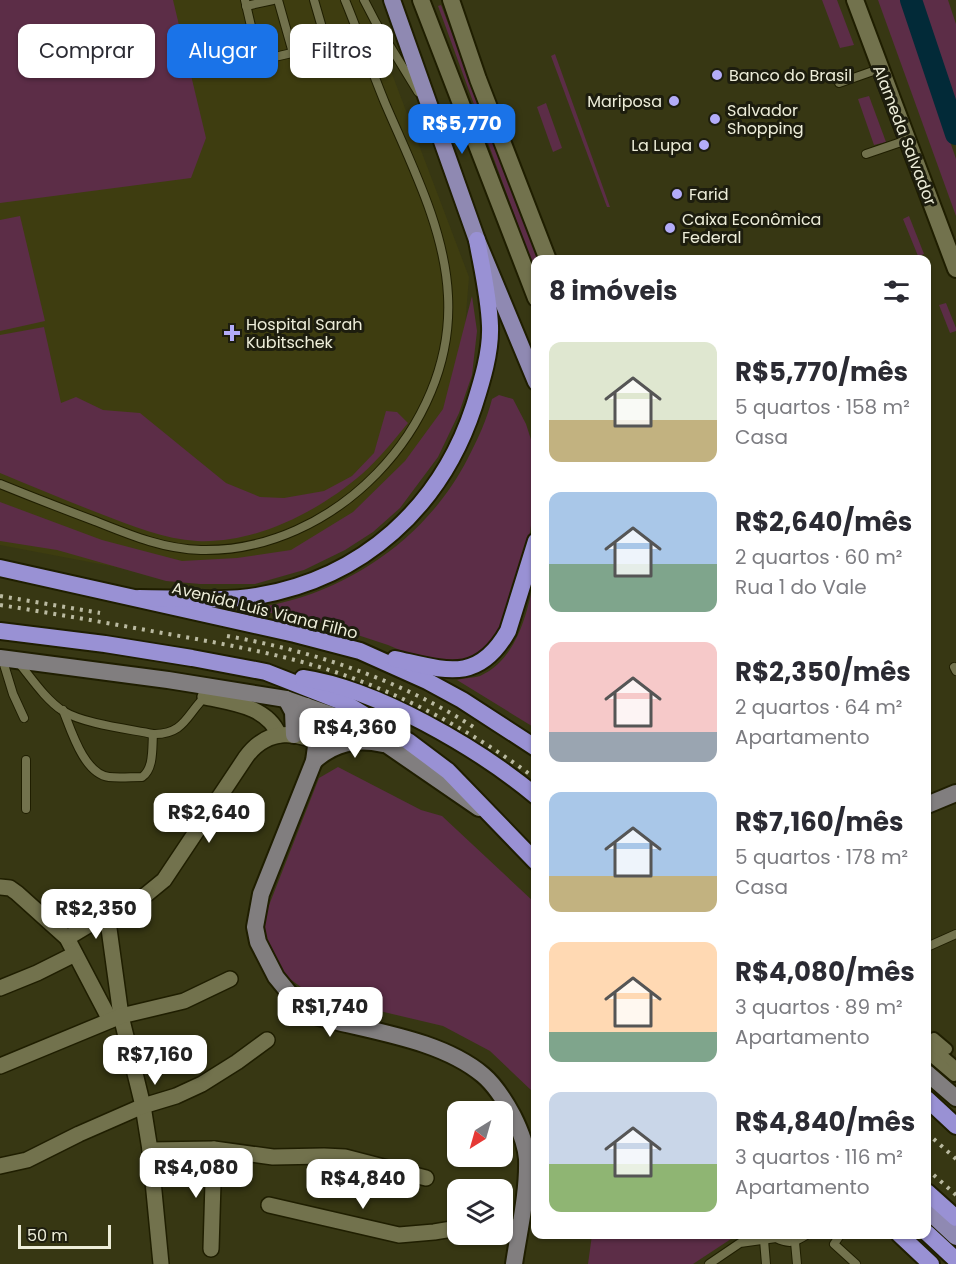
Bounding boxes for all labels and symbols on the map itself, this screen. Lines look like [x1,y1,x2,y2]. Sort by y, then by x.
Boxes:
street label: Alameda Salvador [867,62,942,209]
place label: Banco do Brasil [729,64,852,87]
marker: Banco do Brasil [710,68,724,82]
place label: Mariposa [587,90,662,113]
marker: Mariposa [667,94,681,108]
place label: Salvador Shopping [727,99,804,140]
pin: R$5,770 [407,104,517,155]
marker: Salvador Shopping [708,112,722,126]
place label: La Lupa [631,134,692,157]
marker: La Lupa [697,138,711,152]
place label: Farid [689,183,729,206]
marker: Farid [670,187,684,201]
place label: Caixa Econômica Federal [682,208,821,249]
marker: Caixa Econômica Federal [663,221,677,235]
place label: Hospital Sarah Kubitschek [246,313,363,354]
marker: Hospital Sarah Kubitschek [223,324,241,342]
street label: Avenida Luís Viana Filho [170,576,360,645]
pin: R$4,360 [300,708,410,759]
pin: R$2,640 [154,793,264,844]
pin: R$2,350 [41,889,151,940]
pin: R$1,740 [275,987,385,1038]
pin: R$7,160 [100,1035,210,1086]
north arrow [447,1101,513,1167]
pin: R$4,080 [141,1148,251,1199]
pin: R$4,840 [308,1159,418,1210]
scale bar [18,1222,111,1250]

